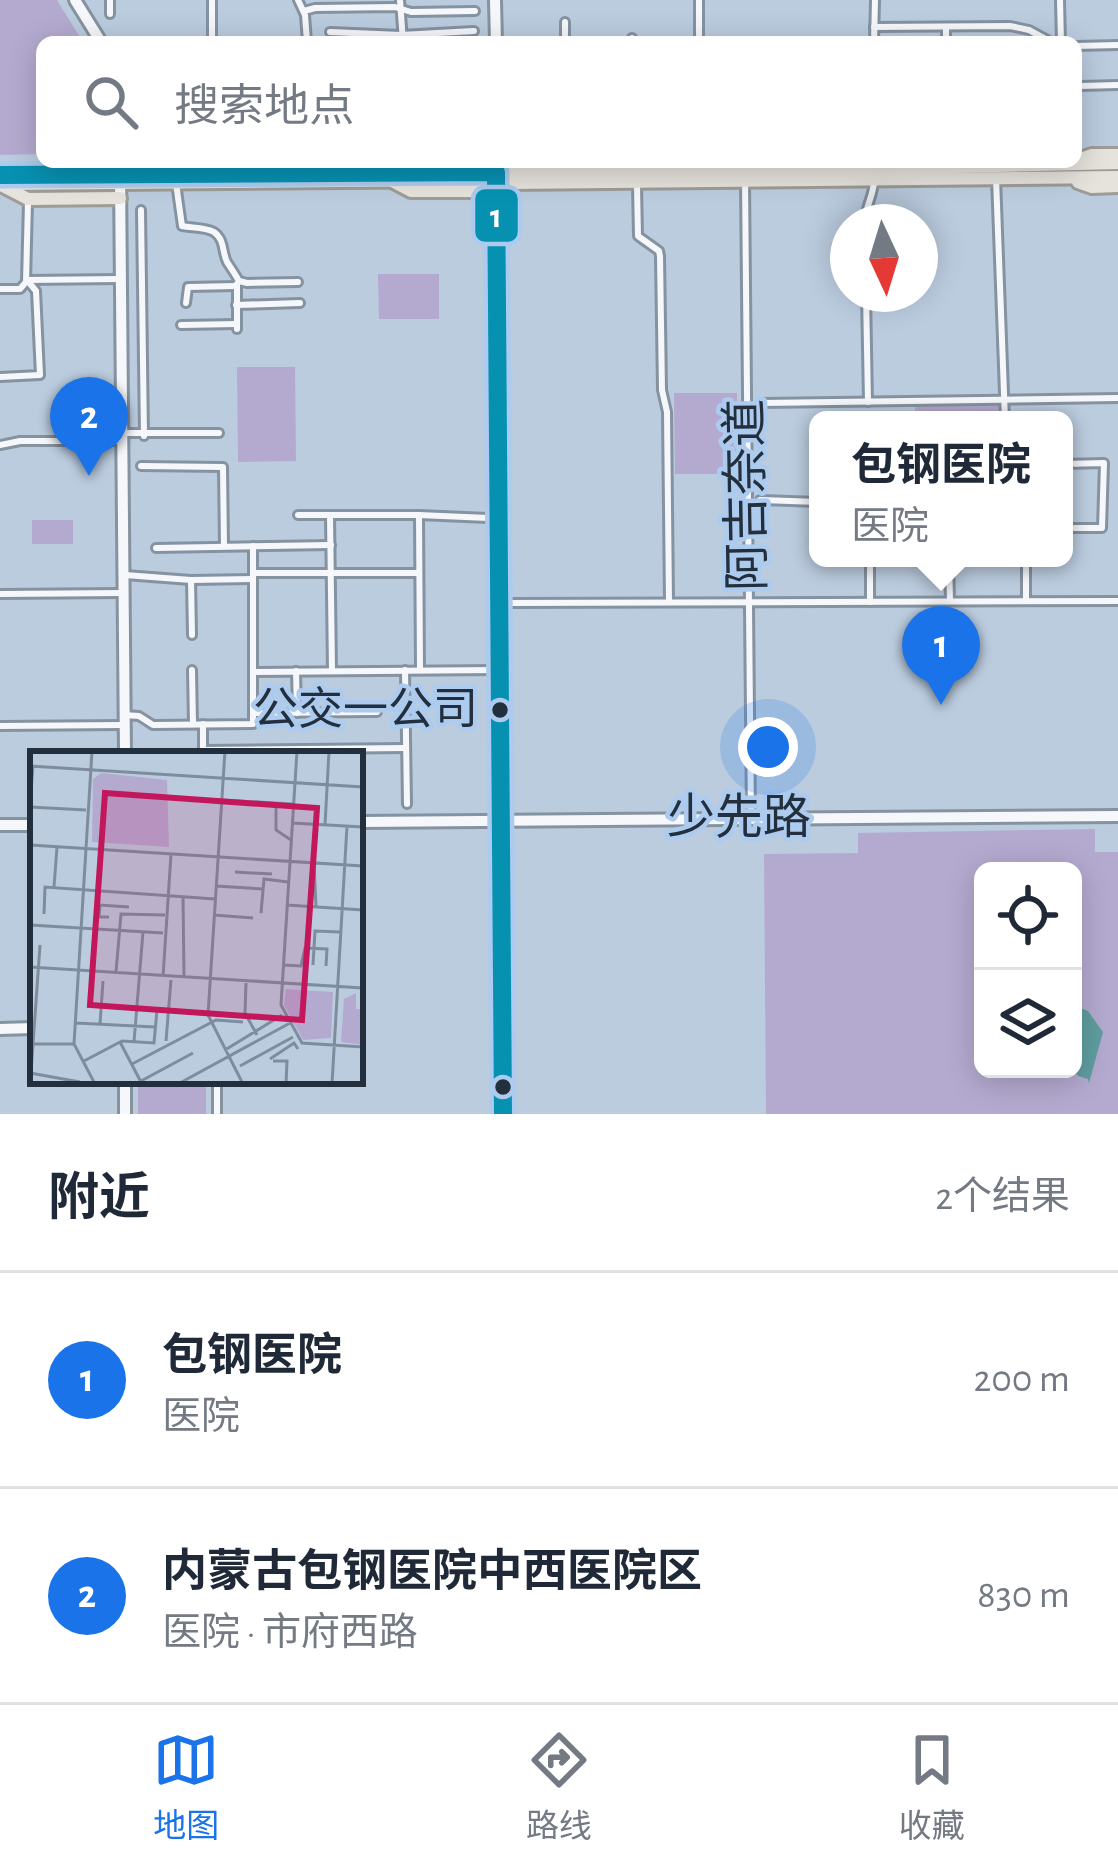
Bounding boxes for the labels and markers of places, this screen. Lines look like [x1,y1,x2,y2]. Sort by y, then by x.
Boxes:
pin: 2 [50,377,128,476]
pin: 1 [902,606,980,705]
place label: 公交一公司 [253,686,478,733]
marker: 公交一公司 [489,699,511,721]
unlabelled marker [492,1076,514,1098]

